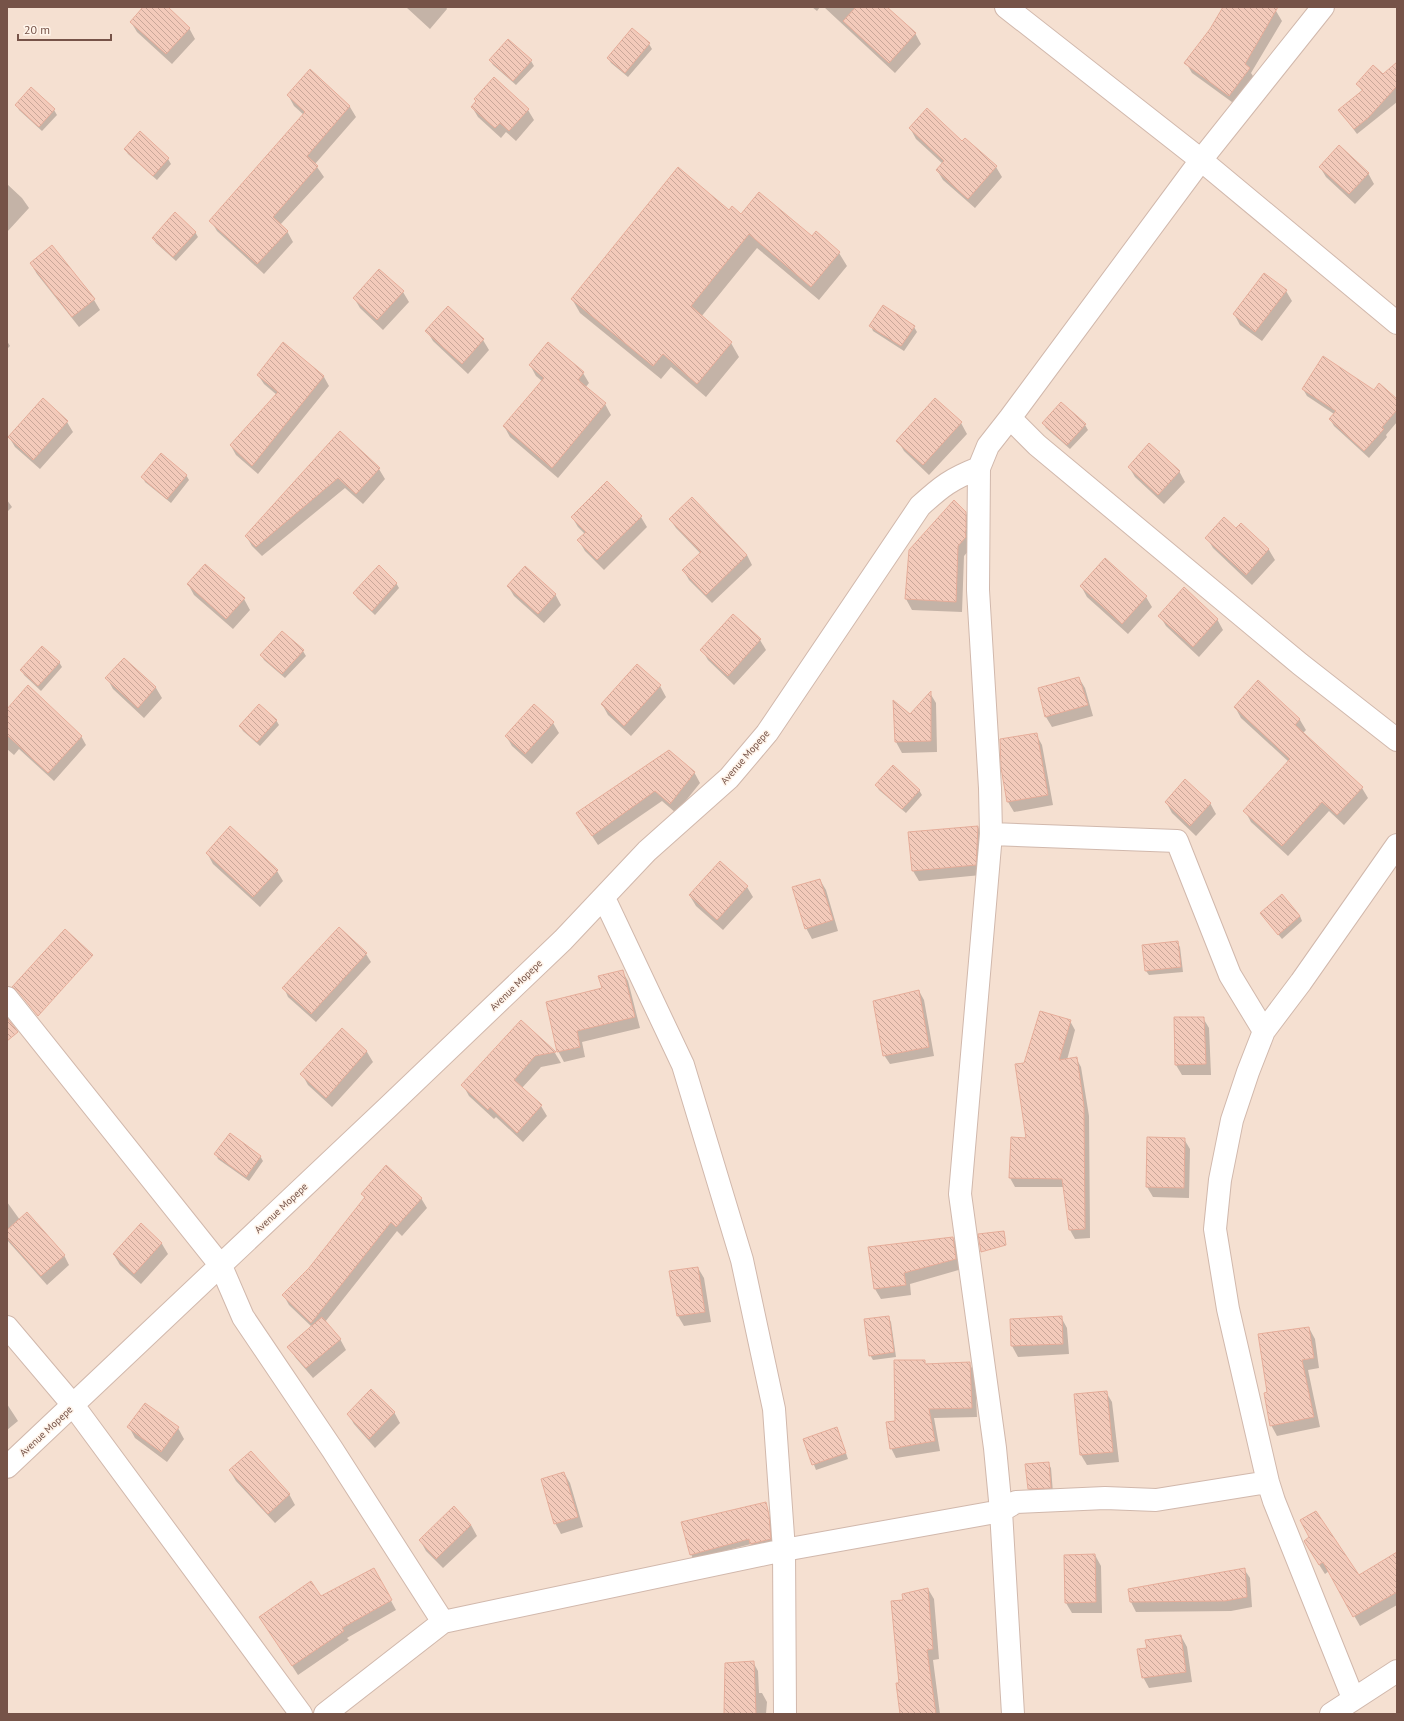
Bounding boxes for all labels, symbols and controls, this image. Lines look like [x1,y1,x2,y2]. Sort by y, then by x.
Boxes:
scale bar [18,16,111,42]
text: 20 m [24,22,50,37]
street label: Avenue Mopepe [718,727,772,787]
street label: Avenue Mopepe [487,957,545,1013]
street label: Avenue Mopepe [252,1180,310,1236]
street label: Avenue Mopepe [17,1403,75,1459]

